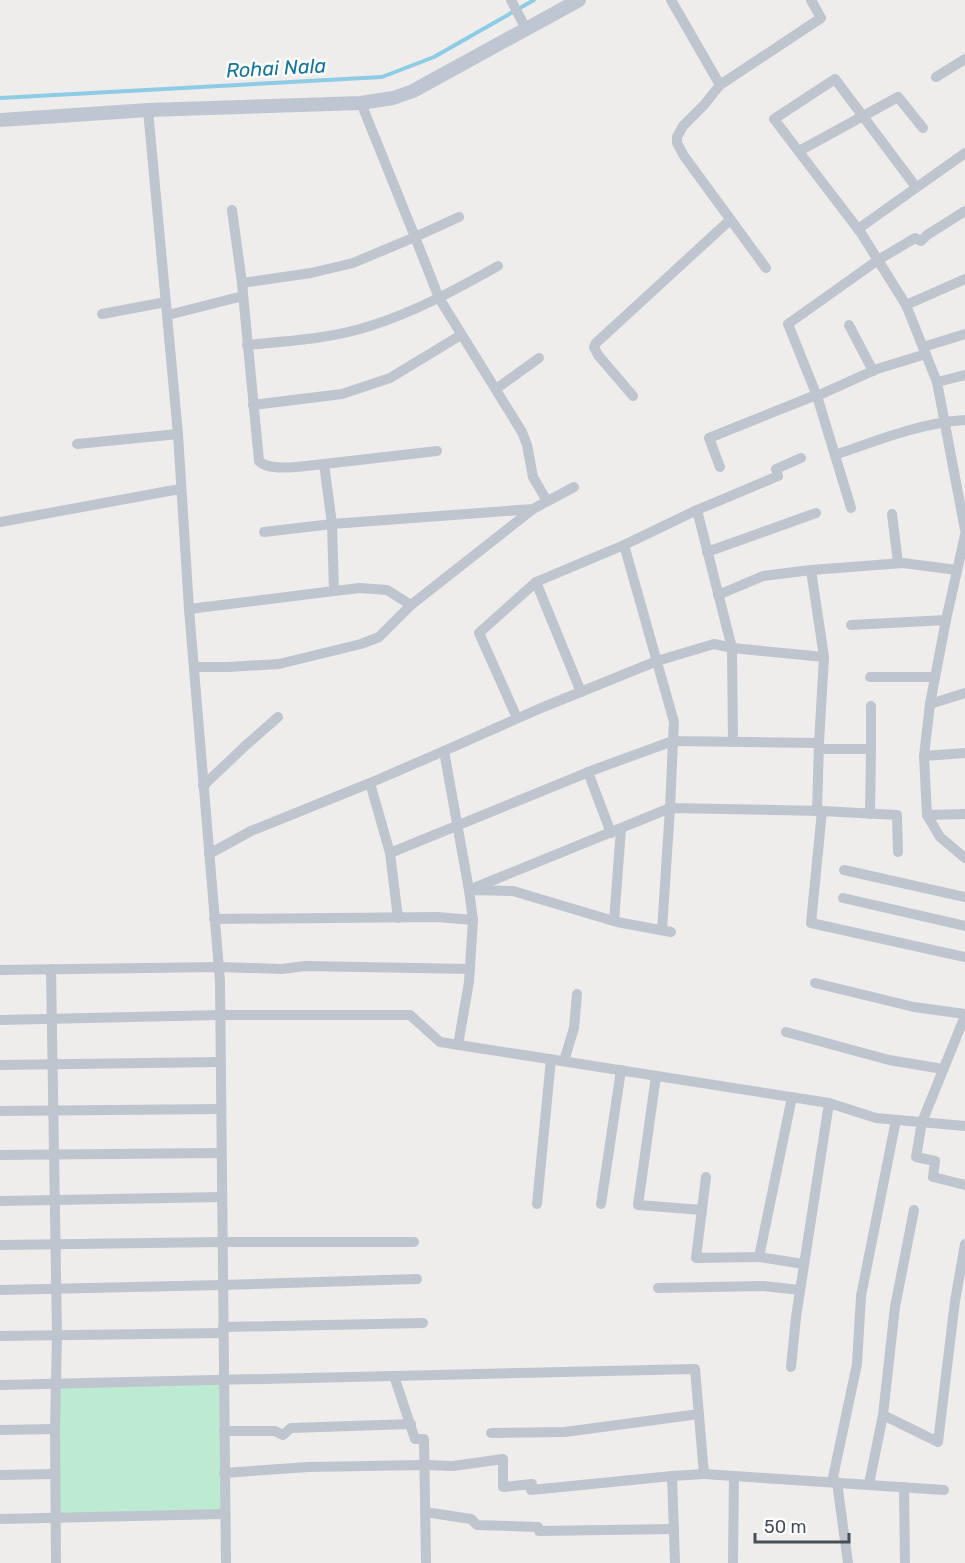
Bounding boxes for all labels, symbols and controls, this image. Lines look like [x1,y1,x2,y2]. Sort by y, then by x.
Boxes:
water label: Rohai Nala [225,53,327,83]
scale bar [755,1506,850,1544]
text: 50 m [764,1516,807,1538]

